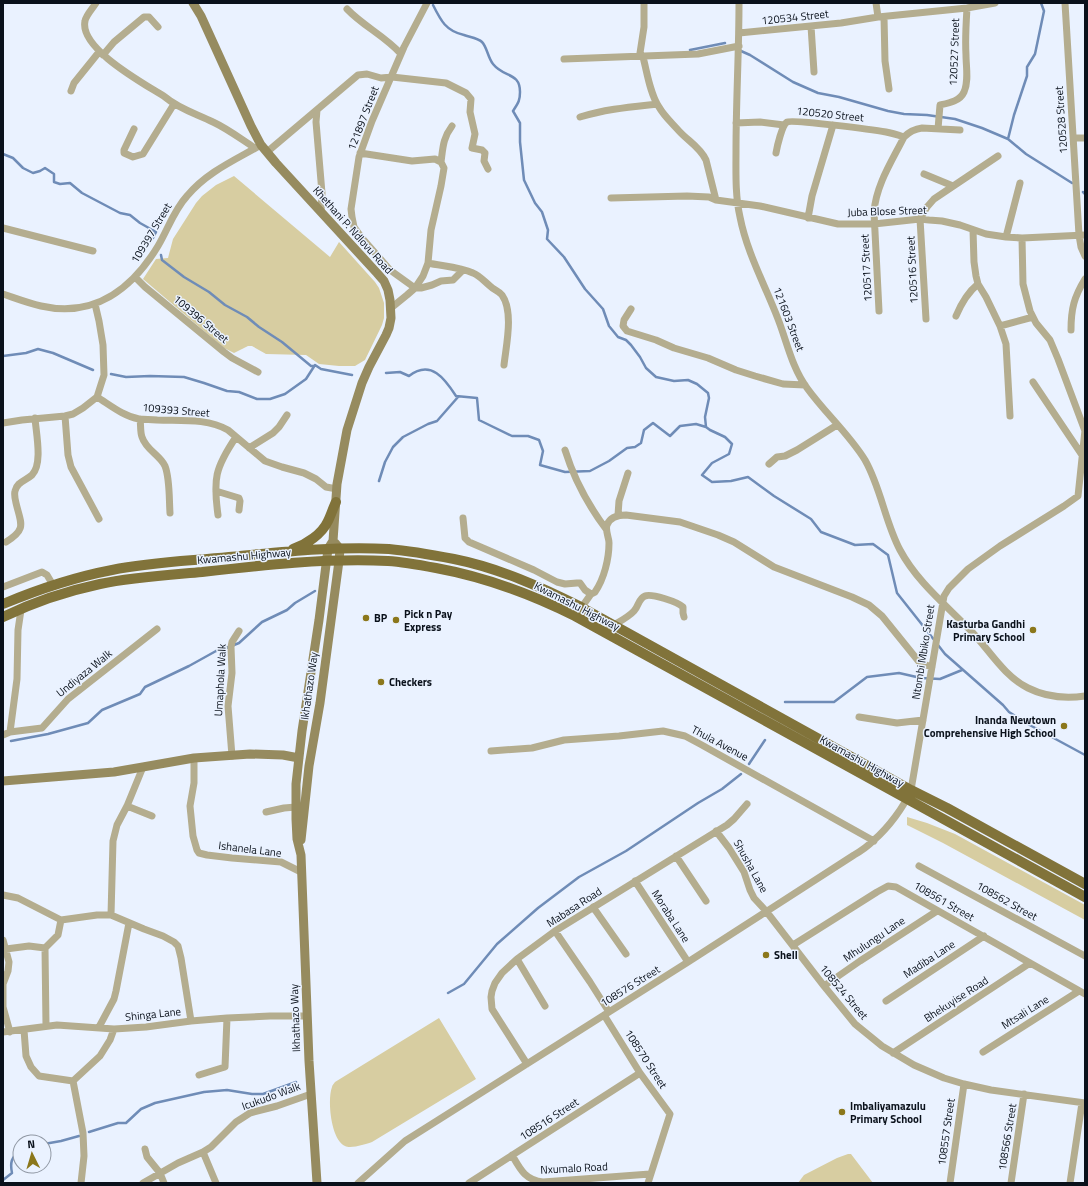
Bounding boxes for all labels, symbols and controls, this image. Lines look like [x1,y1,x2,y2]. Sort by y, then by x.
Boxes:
street label: 120534 Street [760,5,830,28]
street label: 120527 Street [945,18,963,86]
street label: 121897 Street [343,83,383,152]
street label: 120528 Street [1051,86,1071,154]
street label: 120520 Street [795,103,865,126]
street label: Khethani P. Ndlovu Road [309,183,397,277]
street label: 109397 Street [127,200,175,266]
street label: Juba Blose Street [847,202,927,220]
street label: 120517 Street [856,234,876,302]
street label: 120516 Street [902,236,922,304]
street label: 121603 Street [769,285,809,354]
street label: 109396 Street [170,291,232,347]
street label: 109393 Street [142,399,211,421]
street label: Kwamashu Highway [196,544,292,568]
street label: Kwamashu Highway [531,577,623,635]
street label: Ntombi Mbiko Street [908,603,938,701]
place label: Pick n Pay Express [404,606,453,635]
place label: BP [374,610,388,626]
marker: BP [361,613,371,623]
marker: Pick n Pay Express [391,615,401,625]
place label: Kasturba Gandhi Primary School [946,616,1025,645]
marker: Kasturba Gandhi Primary School [1028,625,1038,635]
street label: Umaphola Walk [210,643,230,717]
street label: Undiyaza Walk [53,645,116,701]
street label: Ikhathazo Way [296,650,322,721]
place label: Checkers [389,674,432,690]
marker: Checkers [376,677,386,687]
place label: Inanda Newtown Comprehensive High School [924,712,1056,741]
street label: Thula Avenue [689,721,752,765]
marker: Inanda Newtown Comprehensive High School [1059,721,1069,731]
street label: Kwamashu Highway [817,731,908,791]
street label: Shusha Lane [730,836,772,896]
street label: Ishanela Lane [218,837,283,861]
street label: 108561 Street [911,877,977,925]
street label: 108562 Street [973,878,1041,924]
street label: Mabasa Road [543,883,605,931]
street label: Moraba Lane [648,886,694,946]
street label: Mhulungu Lane [840,912,908,966]
street label: Madiba Lane [900,936,958,982]
place label: Shell [774,947,798,963]
marker: Shell [761,950,771,960]
street label: 108576 Street [597,961,663,1011]
street label: 108524 Street [816,961,872,1023]
street label: Bhekuyise Road [921,972,992,1026]
street label: Ikhathazo Way [286,983,304,1052]
street label: Mtsali Lane [998,991,1052,1033]
street label: Shinga Lane [124,1003,182,1025]
street label: 108570 Street [621,1026,671,1092]
street label: Icukudo Walk [239,1078,303,1114]
street label: 108516 Street [516,1094,582,1144]
street label: 108557 Street [933,1097,959,1167]
place label: Imbaliyamazulu Primary School [850,1098,926,1127]
street label: 108566 Street [994,1102,1020,1172]
marker: Imbaliyamazulu Primary School [837,1107,847,1117]
north arrow [12,1134,52,1174]
text: N [27,1136,36,1152]
street label: Nxumalo Road [540,1158,608,1178]

